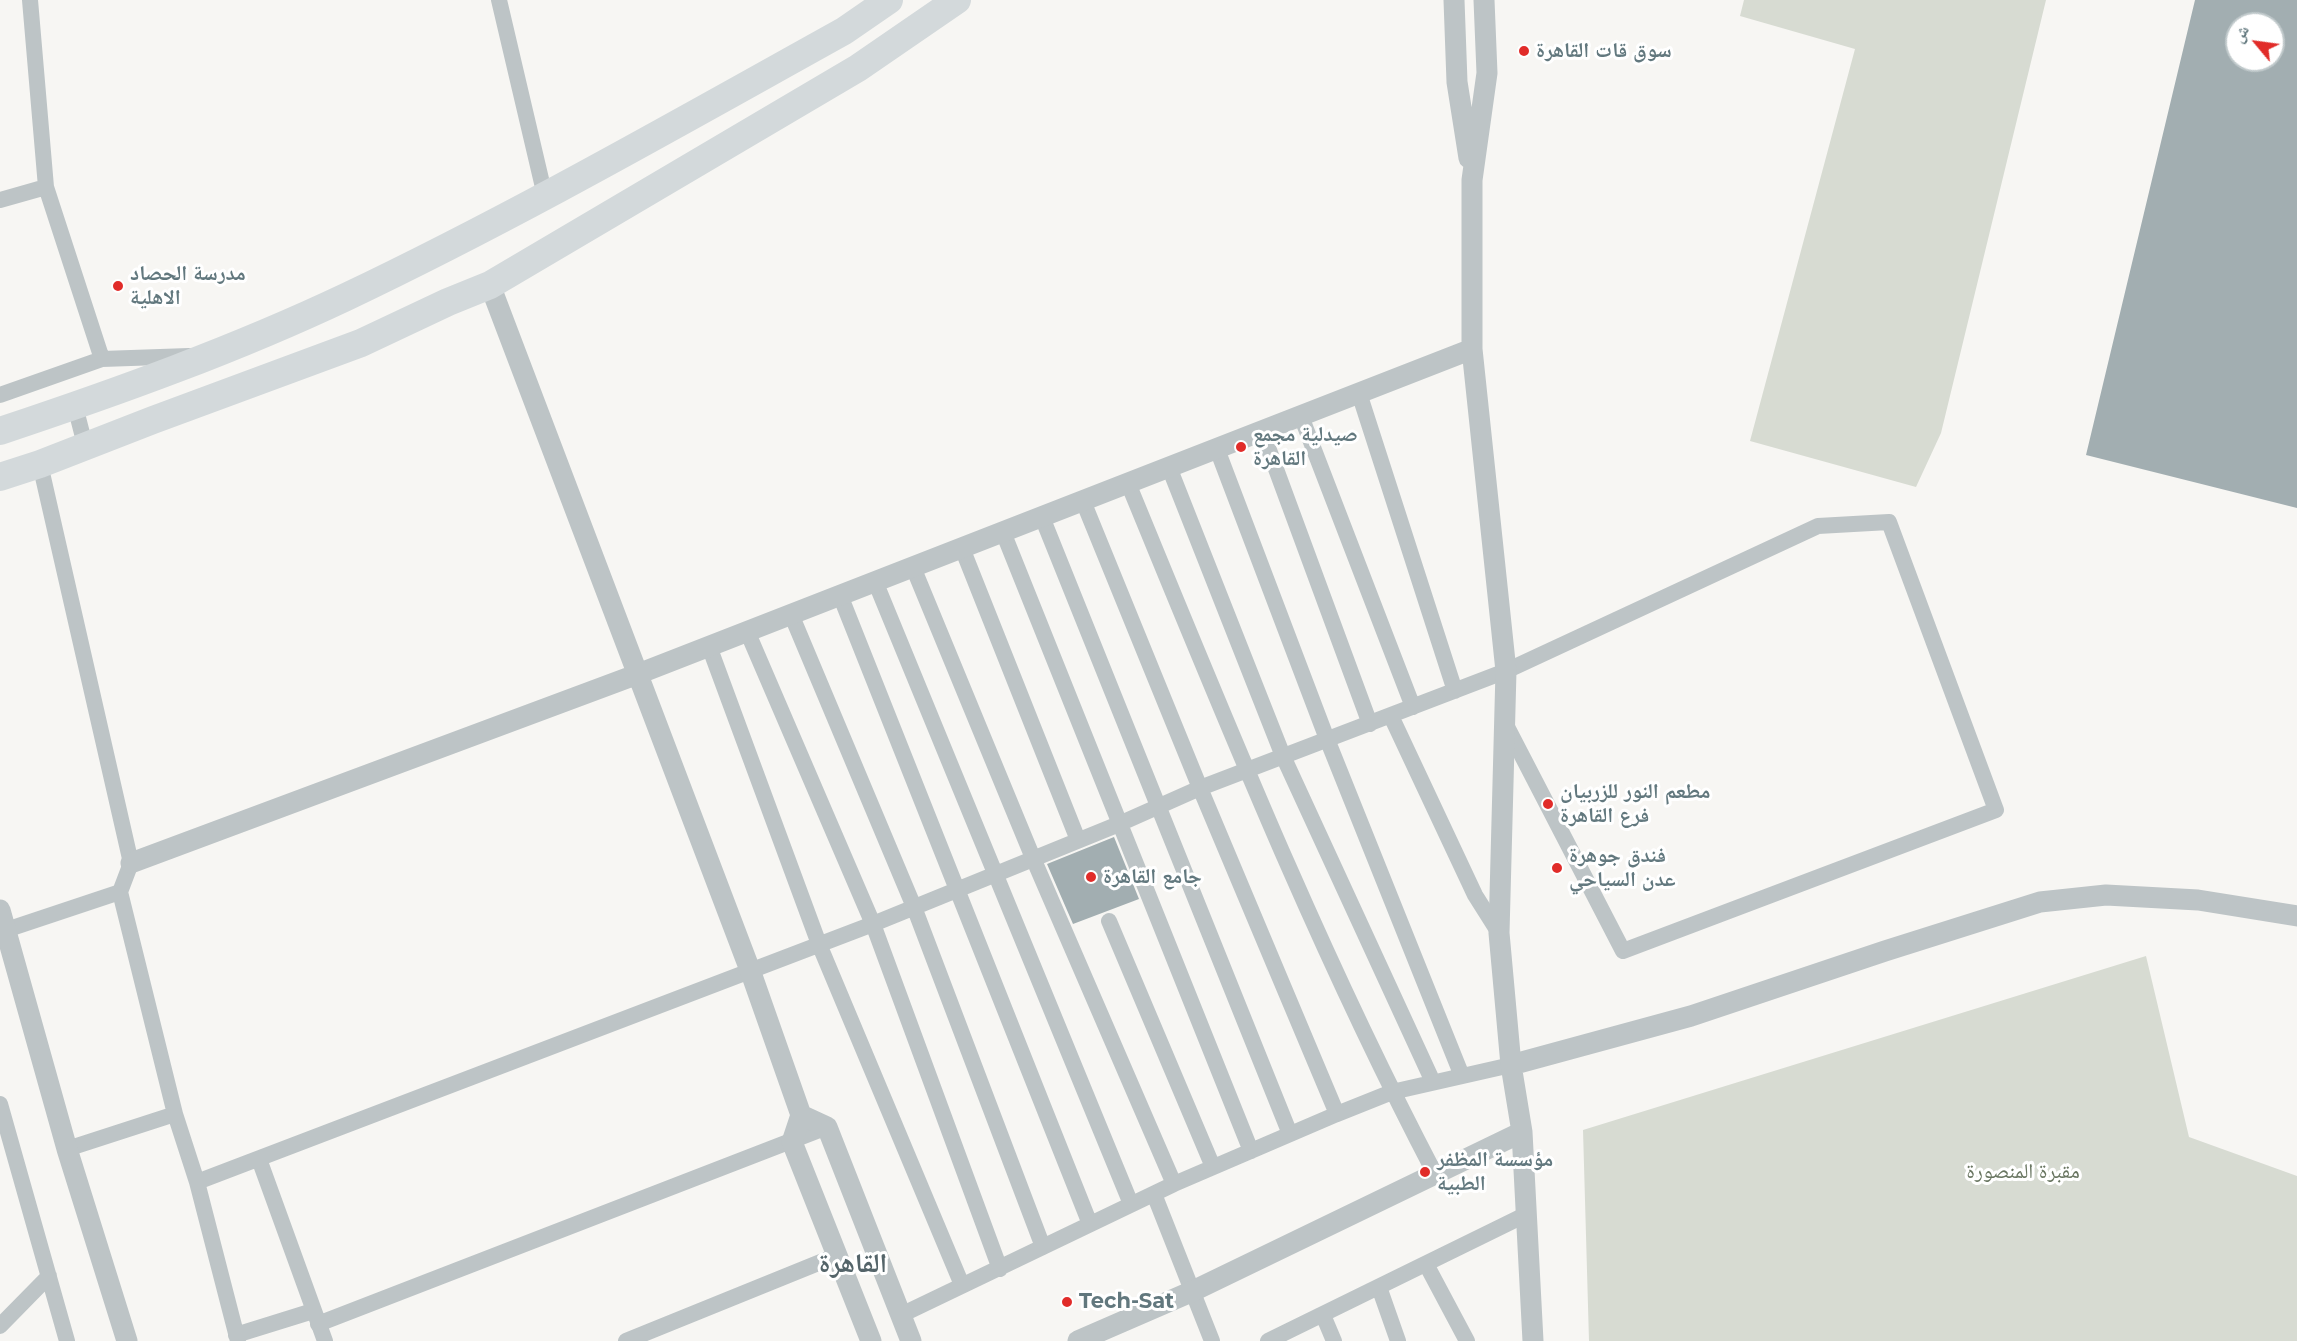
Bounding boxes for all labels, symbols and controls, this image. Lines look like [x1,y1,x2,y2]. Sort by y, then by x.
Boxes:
north arrow [2225,12,2285,72]
text: ش [2228,22,2253,46]
place label: سوق قات القاهرة [1536,38,1672,64]
marker: سوق قات القاهرة [1517,44,1531,58]
place label: مدرسة الحصاد الاهلية [130,261,246,311]
marker: مدرسة الحصاد الاهلية [111,279,125,293]
place label: صيدلية مجمع القاهرة [1253,422,1358,472]
marker: صيدلية مجمع القاهرة [1234,440,1248,454]
place label: مطعم النور للزربيان فرع القاهرة [1560,779,1711,829]
marker: مطعم النور للزربيان فرع القاهرة [1541,797,1555,811]
place label: فندق جوهرة عدن السياحي [1569,843,1676,893]
marker: فندق جوهرة عدن السياحي [1550,861,1564,875]
place label: جامع القاهرة [1103,864,1202,890]
marker: جامع القاهرة [1084,870,1098,884]
place label: مؤسسة المظفر الطبية [1437,1147,1553,1197]
park label: مقبرة المنصورة [1966,1159,2080,1185]
marker: مؤسسة المظفر الطبية [1418,1165,1432,1179]
district label: القاهرة [819,1248,887,1280]
place label: Tech-Sat [1079,1289,1174,1315]
marker: Tech-Sat [1060,1295,1074,1309]

